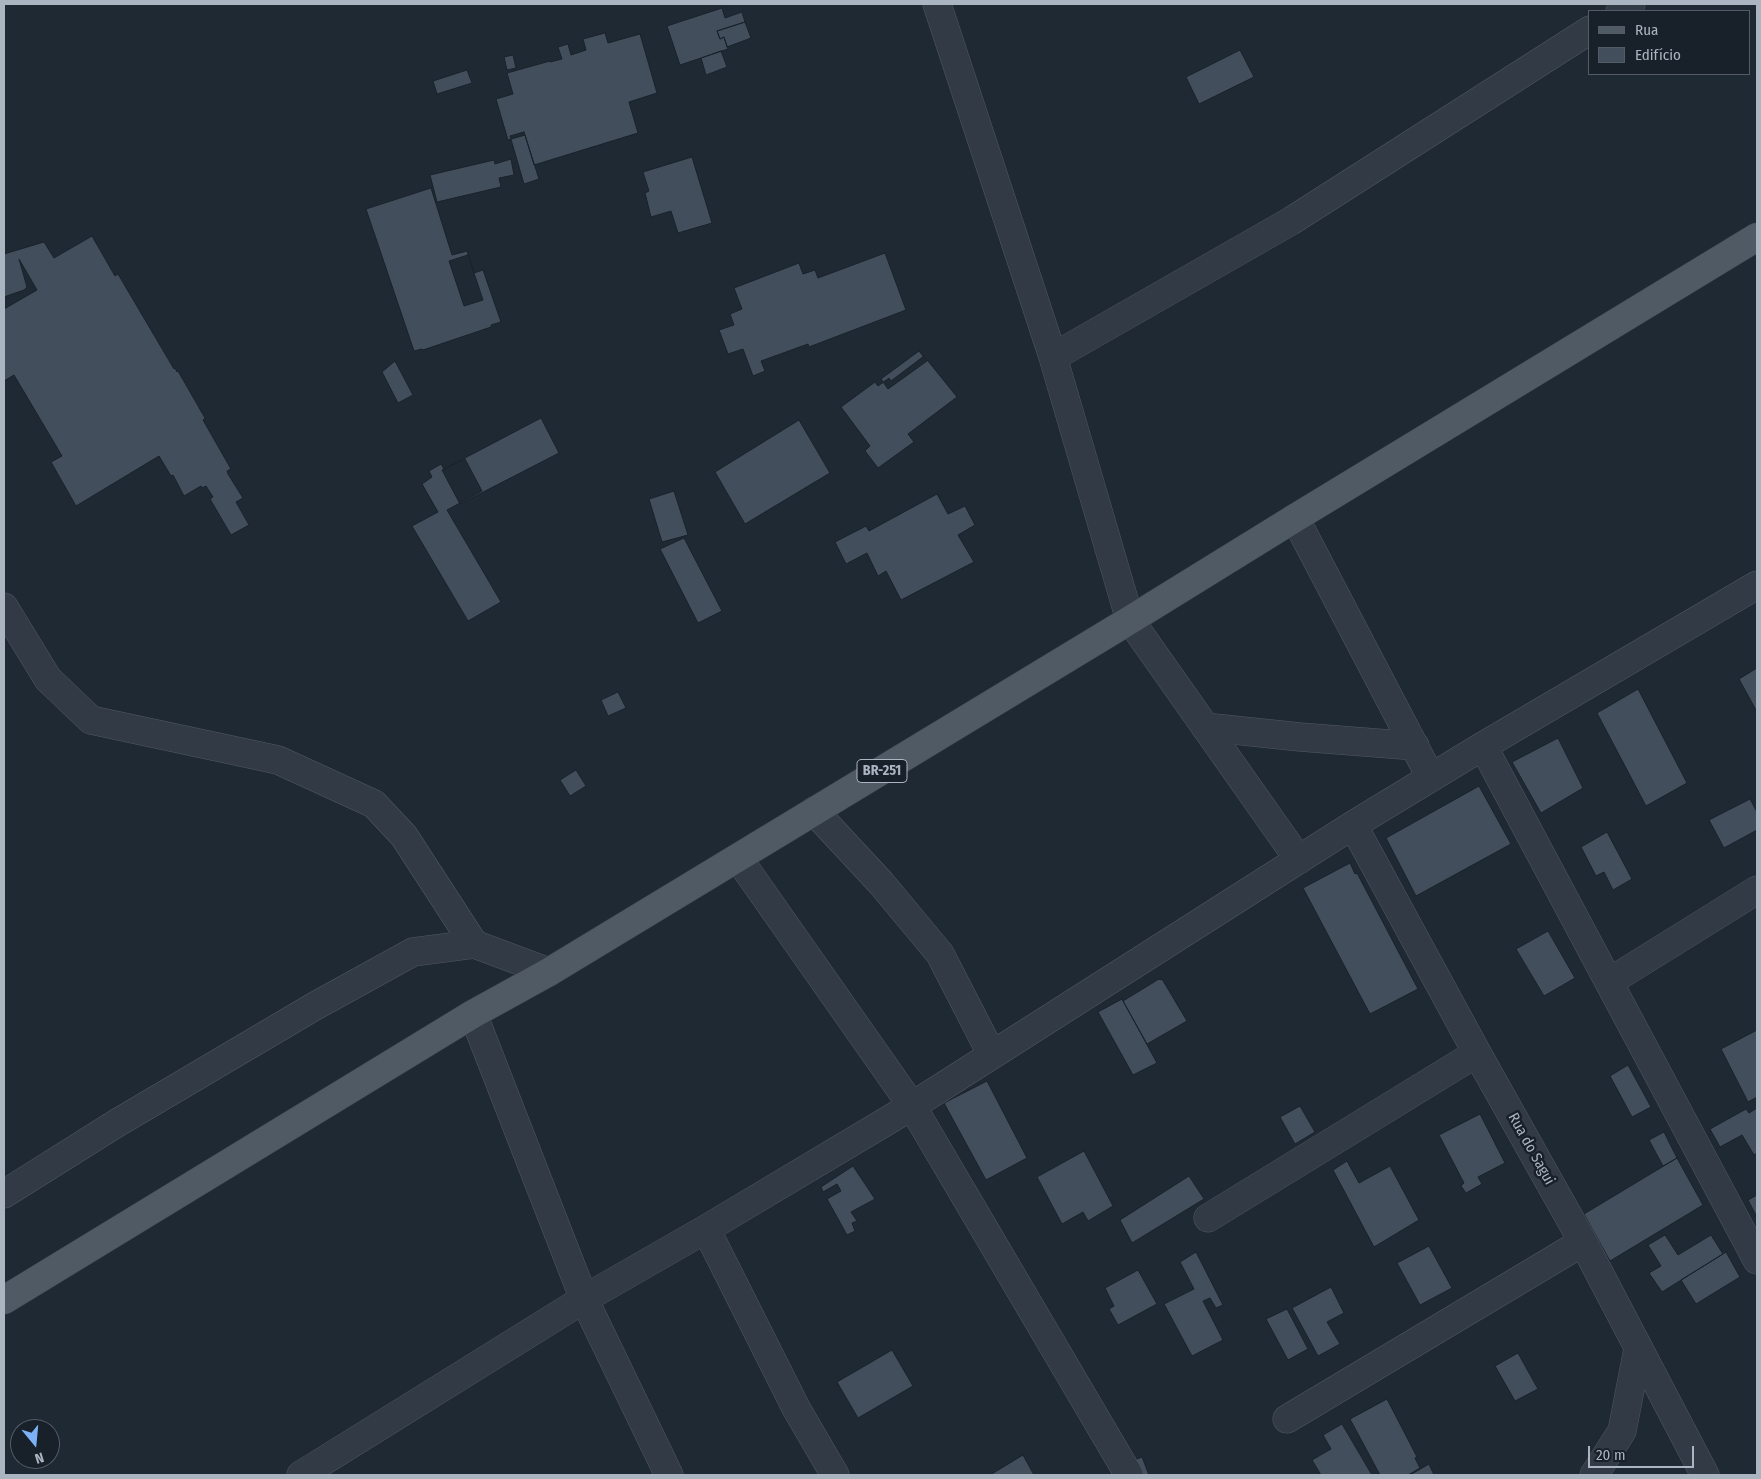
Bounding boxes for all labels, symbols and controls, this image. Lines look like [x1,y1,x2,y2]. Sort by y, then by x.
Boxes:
legend [1588,10,1751,75]
text: Rua [1635,21,1658,39]
text: Edifício [1635,46,1681,64]
road number: BR-251 [857,759,907,782]
street label: Rua do Sagui [1504,1110,1558,1188]
north arrow [10,1419,60,1469]
scale bar [1591,1436,1697,1468]
text: 20 m [1596,1446,1626,1464]
text: N [33,1449,46,1467]

